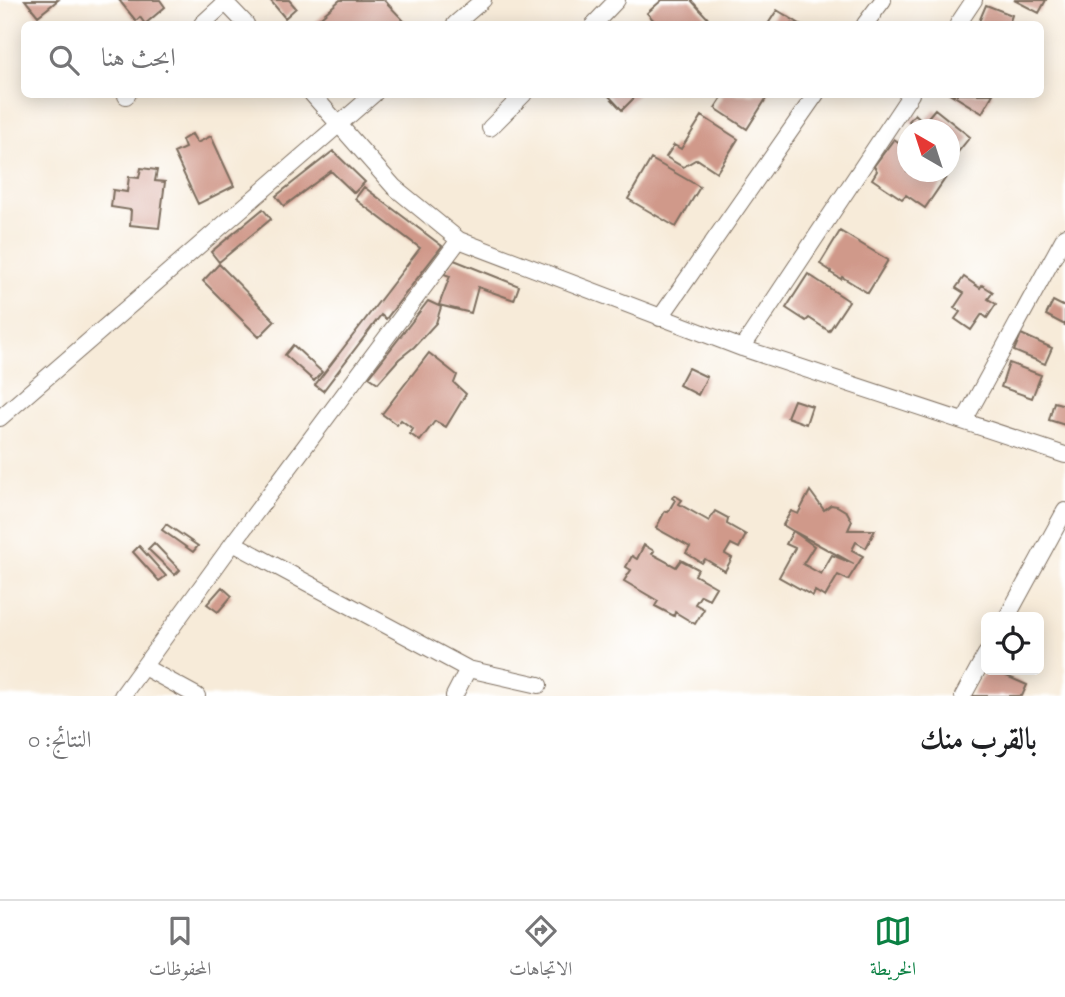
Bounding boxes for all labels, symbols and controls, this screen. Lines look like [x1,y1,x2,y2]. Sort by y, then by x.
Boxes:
search box [21,21,1044,98]
icon: search [45,41,83,79]
text: ابحث هنا [101,41,176,78]
north arrow [897,119,960,182]
map controls [981,612,1044,675]
button: locate [981,612,1044,675]
text: بالقرب منك [920,720,1037,763]
text: النتائج: 0 [28,725,91,758]
tab: المحفوظات [149,912,211,987]
tab: الاتجاهات [509,912,572,987]
tab: الخريطة [870,912,916,987]

